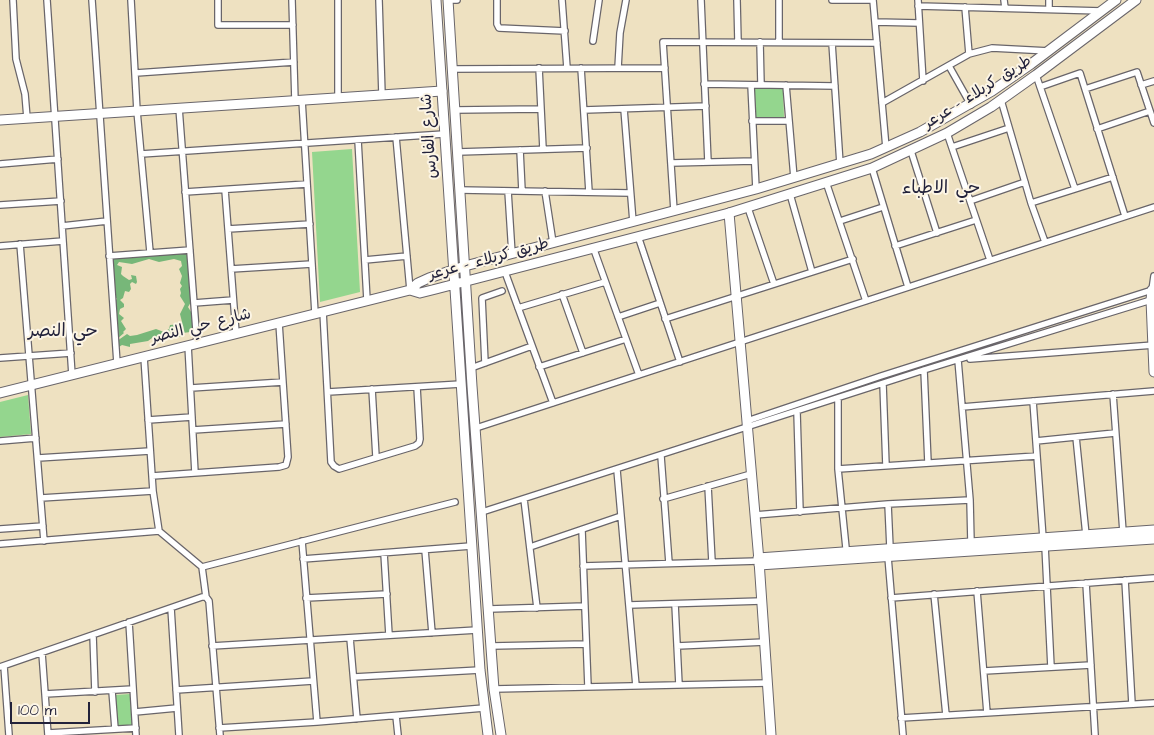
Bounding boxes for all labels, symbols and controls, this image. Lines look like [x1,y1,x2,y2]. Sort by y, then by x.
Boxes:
street label: طريق كربلاء - عرعر [920,52,1036,134]
street label: شارع الفارس [417,93,443,179]
district label: حي الاطباء [902,178,980,200]
street label: طريق كربلاء - عرعر [427,235,551,285]
street label: شارع حي النصر [149,305,253,349]
district label: حي النصر [28,321,98,343]
scale bar [12,692,92,724]
text: 100 m [18,700,57,721]

